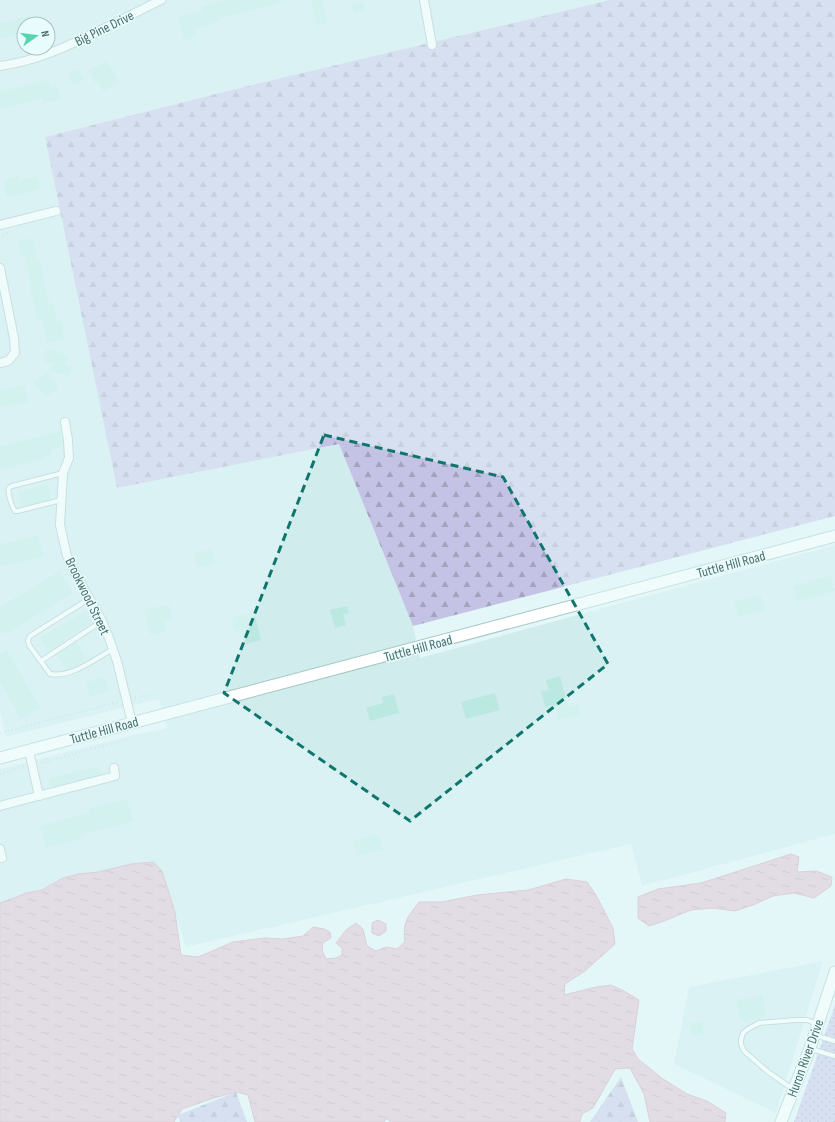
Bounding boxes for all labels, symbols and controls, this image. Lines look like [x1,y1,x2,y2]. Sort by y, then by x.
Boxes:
street label: Big Pine Drive [72,7,136,50]
north arrow [16,16,56,56]
text: N [38,29,52,38]
street label: Tuttle Hill Road [695,547,767,582]
street label: Brookwood Street [61,555,114,638]
street label: Tuttle Hill Road [382,631,454,666]
street label: Tuttle Hill Road [68,713,140,748]
street label: Huron River Drive [784,1017,827,1099]

